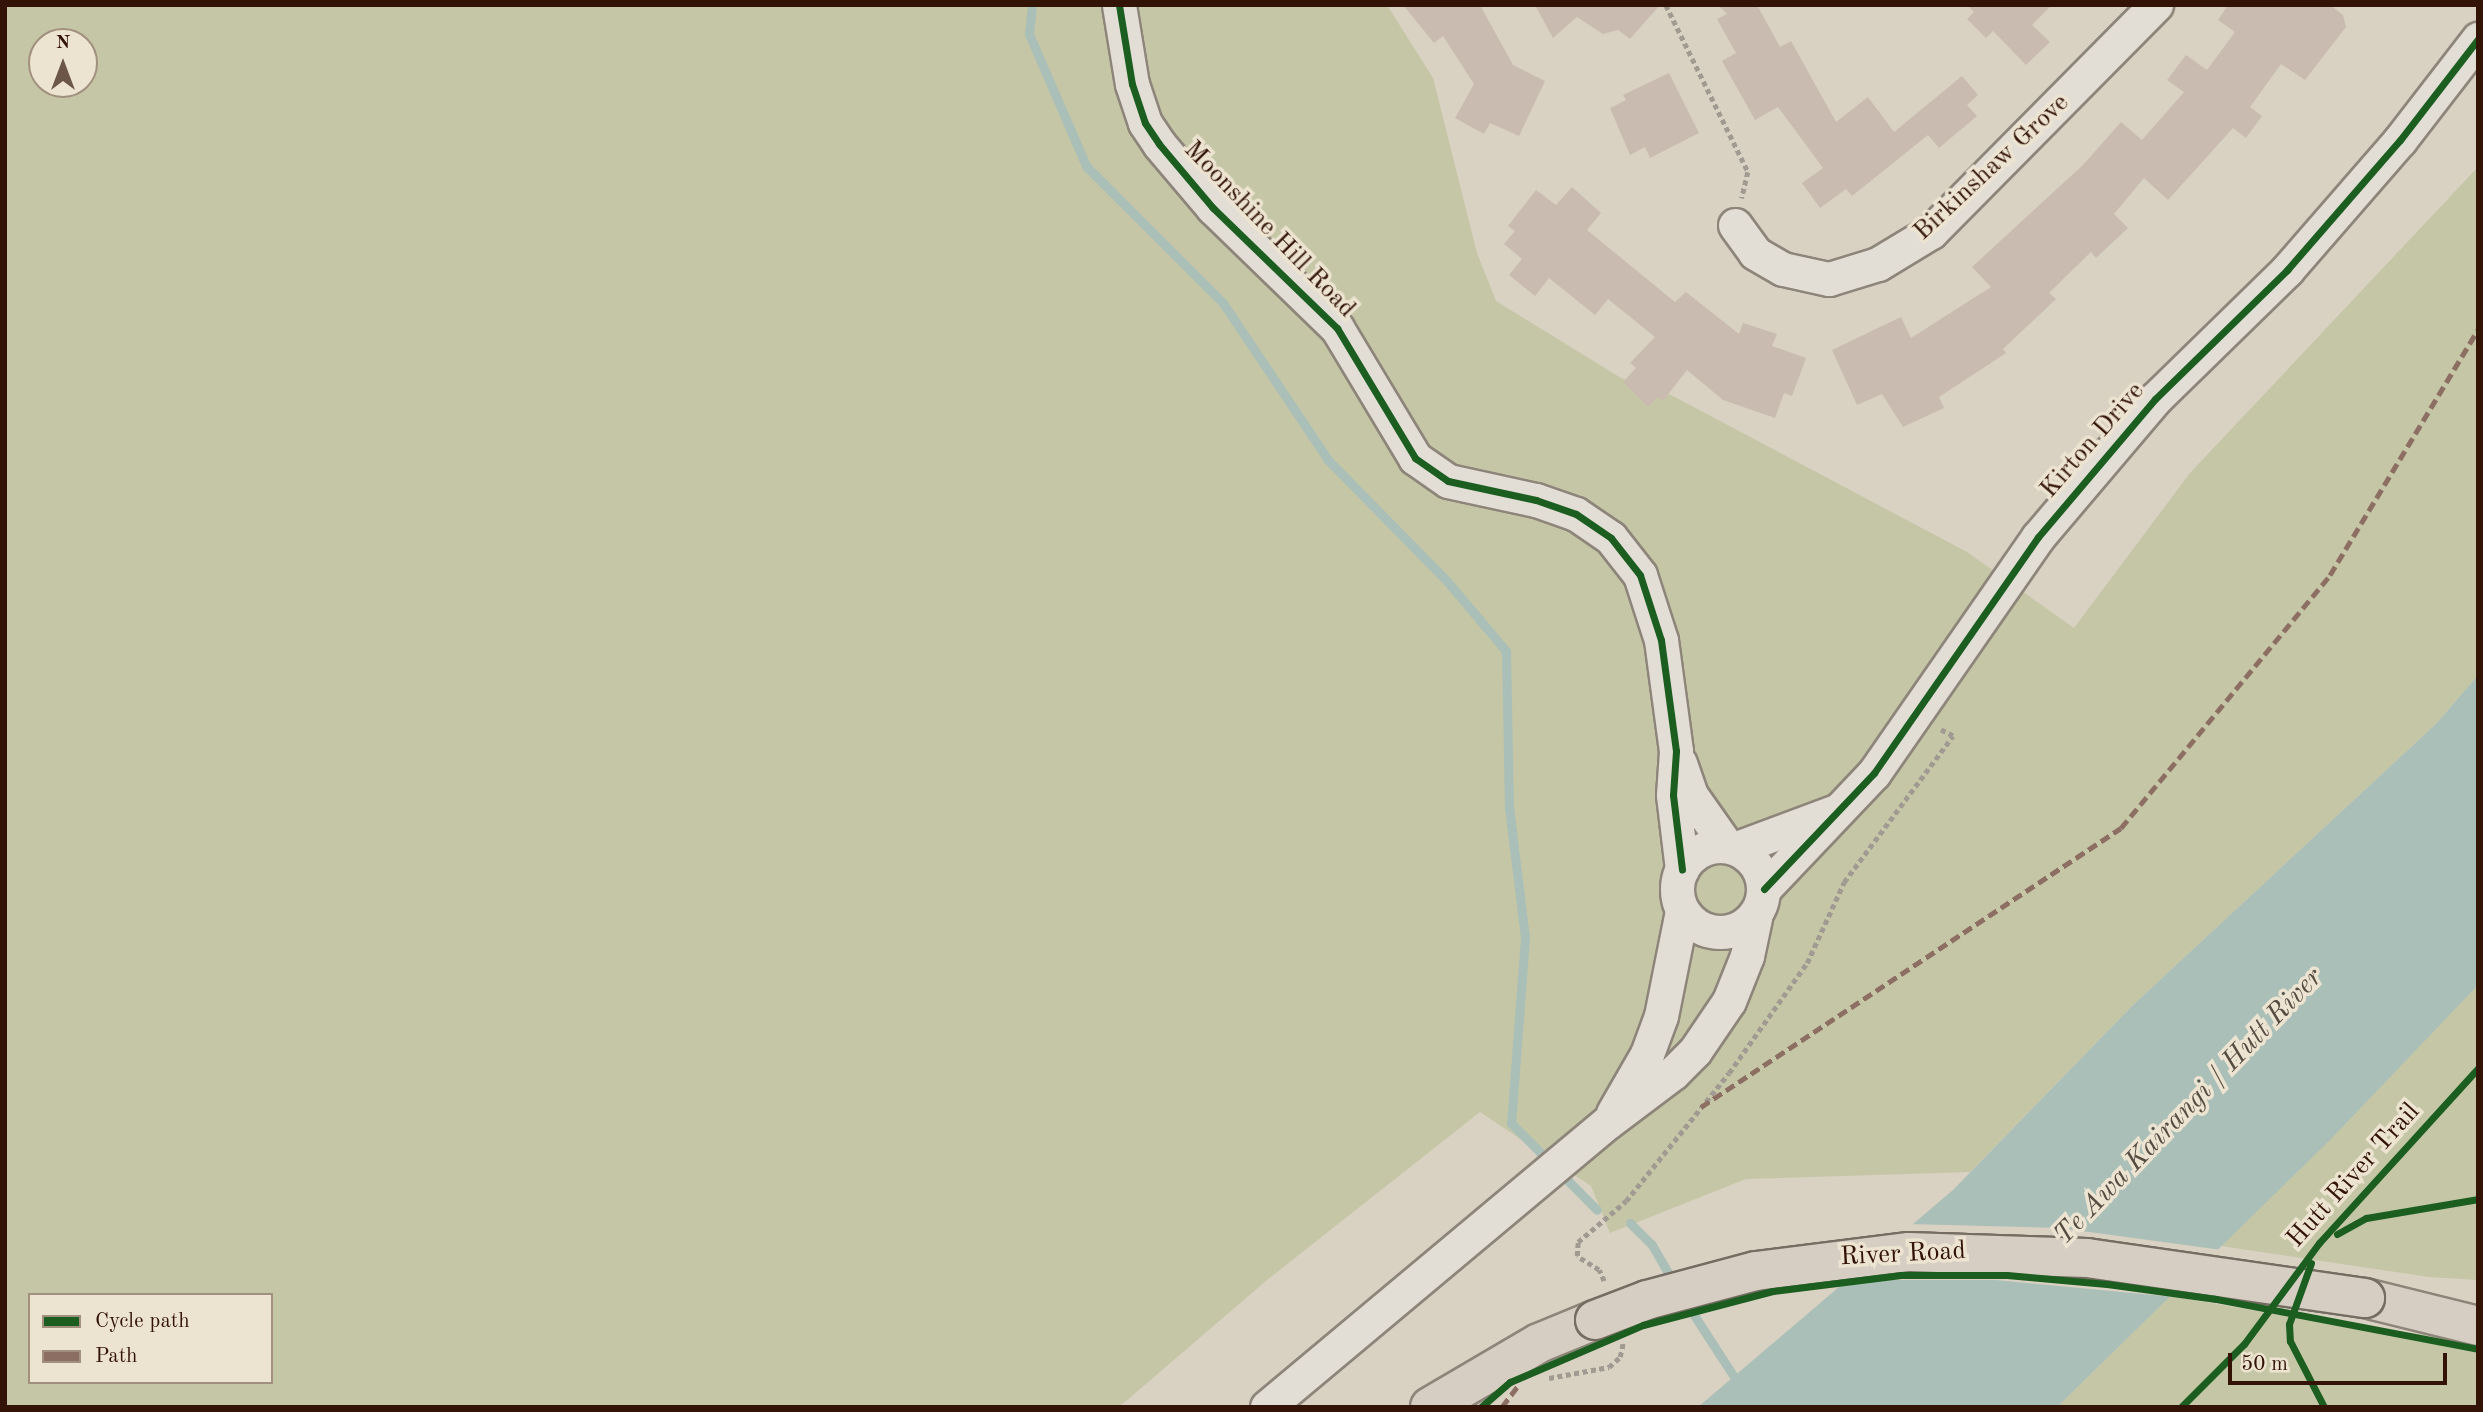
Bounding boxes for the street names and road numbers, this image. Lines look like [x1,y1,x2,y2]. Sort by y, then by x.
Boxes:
street label: Birkinshaw Grove [1908,88,2076,248]
street label: Moonshine Hill Road [1176,135,1362,325]
street label: Kirton Drive [2034,377,2152,505]
street label: Hutt River Trail [2281,1097,2427,1255]
street label: River Road [1839,1236,1967,1274]

